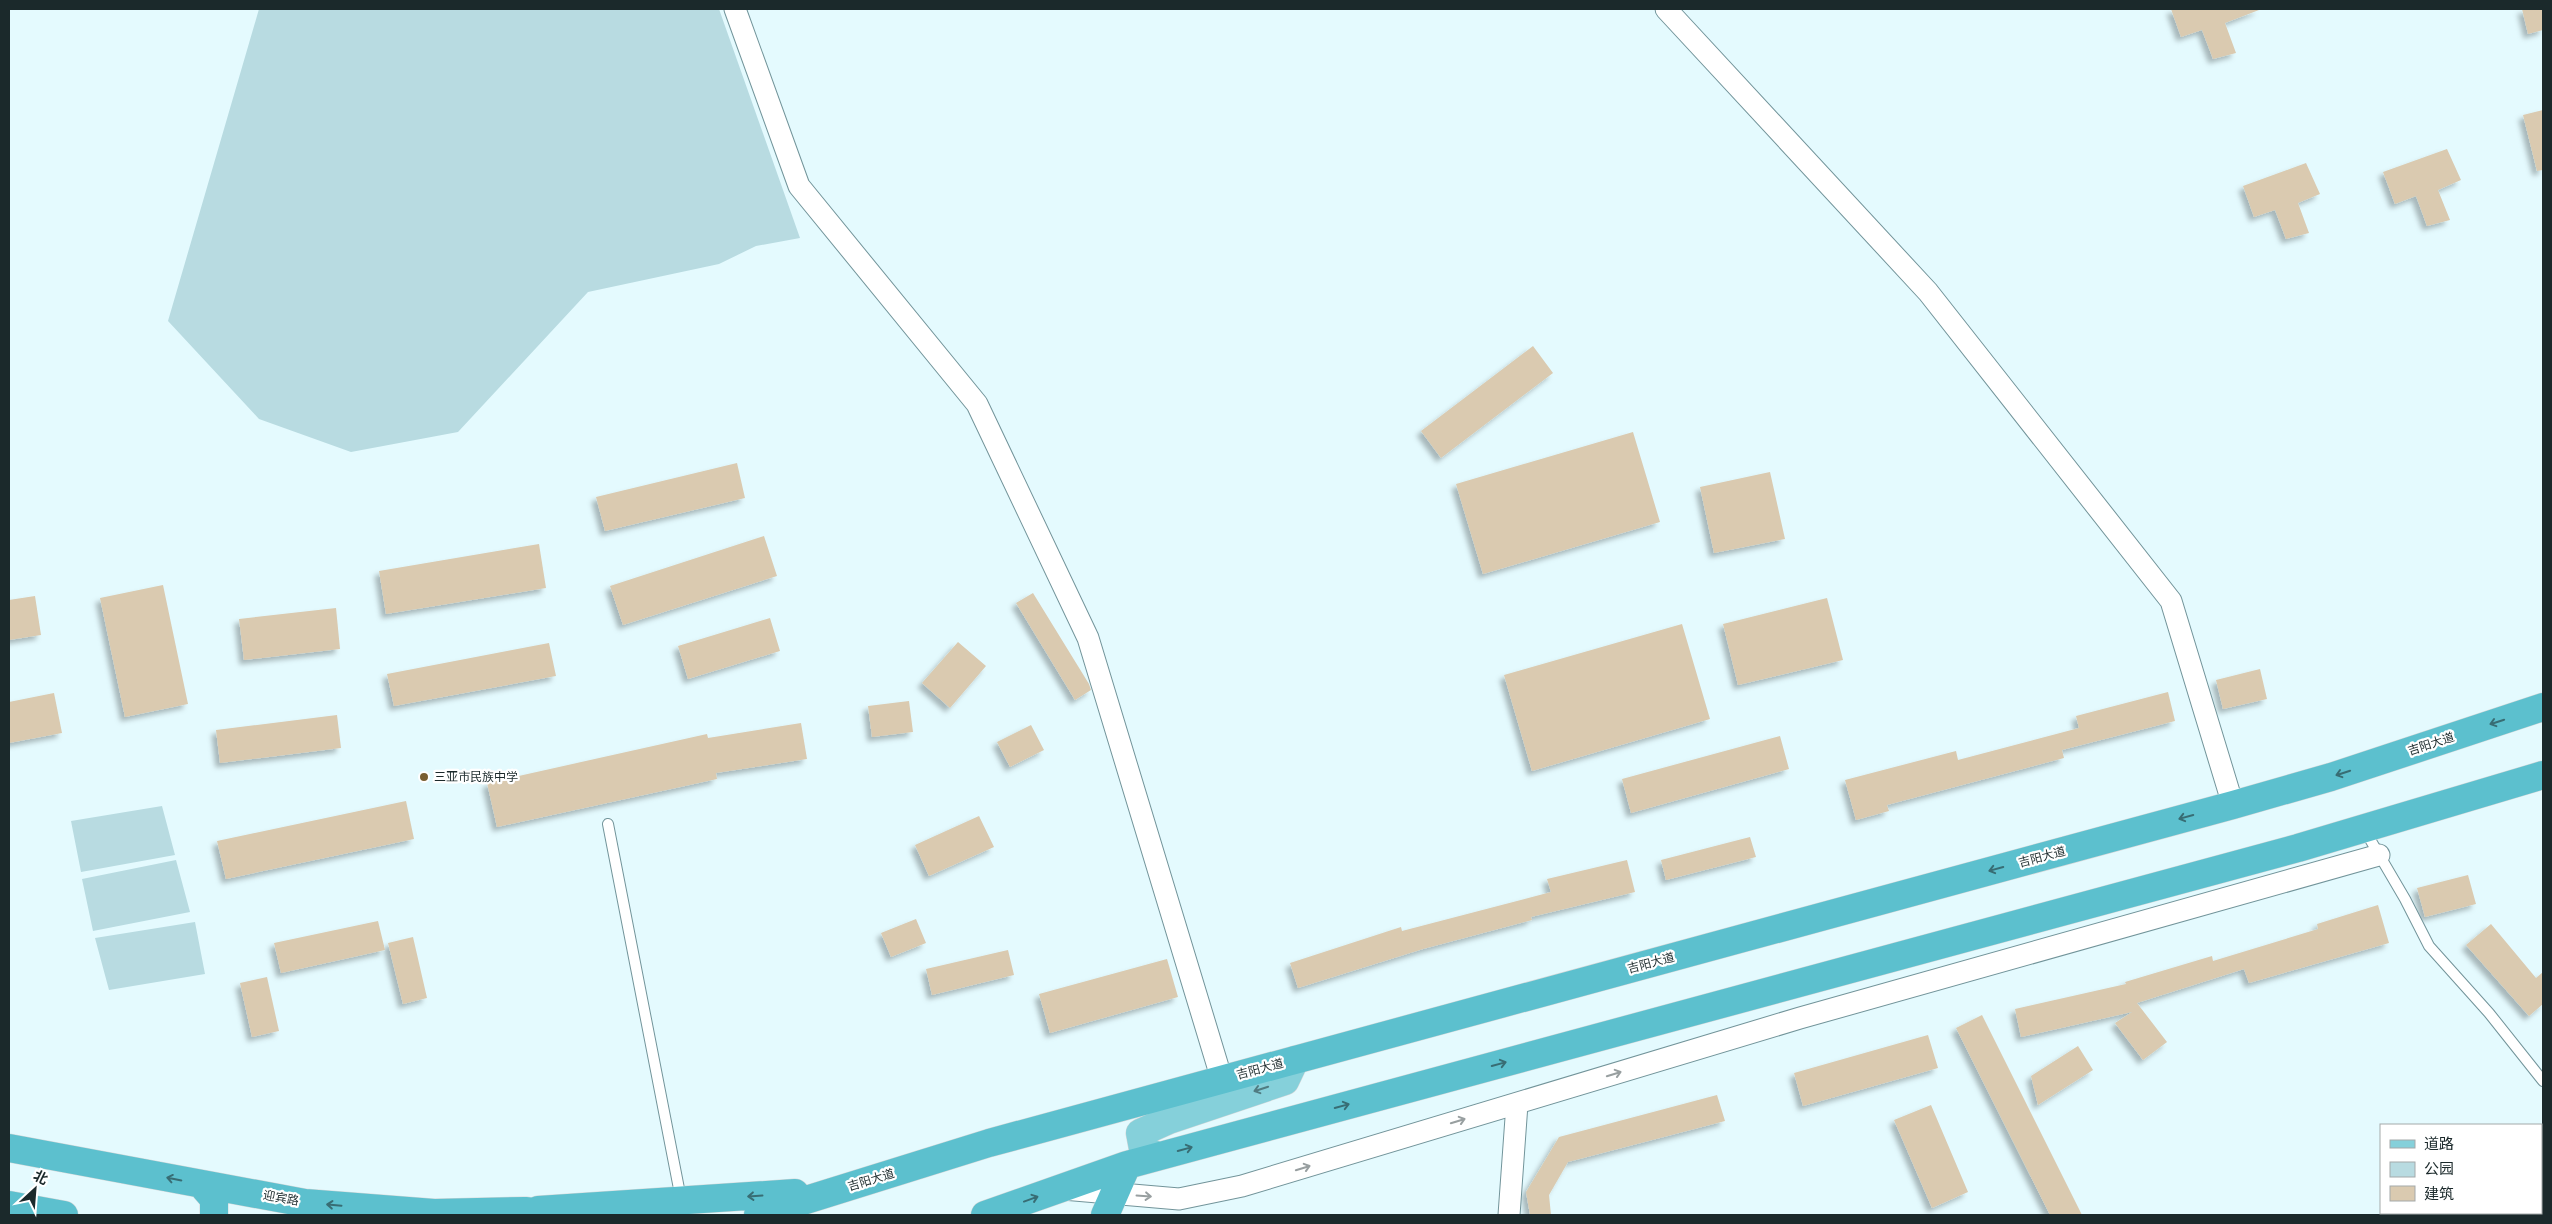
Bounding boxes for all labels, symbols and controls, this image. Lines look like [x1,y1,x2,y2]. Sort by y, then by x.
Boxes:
one-way arrow [2490,718,2505,727]
street label: 吉阳大道 [2406,729,2456,757]
place label: 三亚市民族中学 [434,769,518,783]
one-way arrow [2335,769,2351,778]
marker: 三亚市民族中学 [418,771,430,783]
one-way arrow [2179,813,2195,823]
street label: 吉阳大道 [2017,843,2067,869]
one-way arrow [1988,865,2004,875]
street label: 吉阳大道 [1626,949,1676,975]
street label: 吉阳大道 [1235,1055,1285,1081]
one-way arrow [1491,1059,1507,1068]
one-way arrow [1605,1069,1621,1079]
one-way arrow [1253,1085,1269,1095]
one-way arrow [1334,1101,1350,1111]
one-way arrow [1450,1116,1466,1126]
legend [2380,1124,2542,1214]
text: 道路 [2424,1134,2454,1152]
one-way arrow [1177,1144,1193,1153]
text: 公园 [2424,1159,2454,1177]
one-way arrow [1294,1163,1310,1173]
north arrow [10,1164,60,1214]
street label: 吉阳大道 [846,1165,896,1193]
text: 北 [31,1166,51,1188]
one-way arrow [166,1173,182,1183]
text: 建筑 [2424,1184,2454,1202]
street label: 迎宾路 [262,1187,300,1207]
one-way arrow [747,1191,763,1200]
one-way arrow [1136,1192,1152,1201]
one-way arrow [1023,1194,1038,1203]
one-way arrow [326,1200,342,1210]

